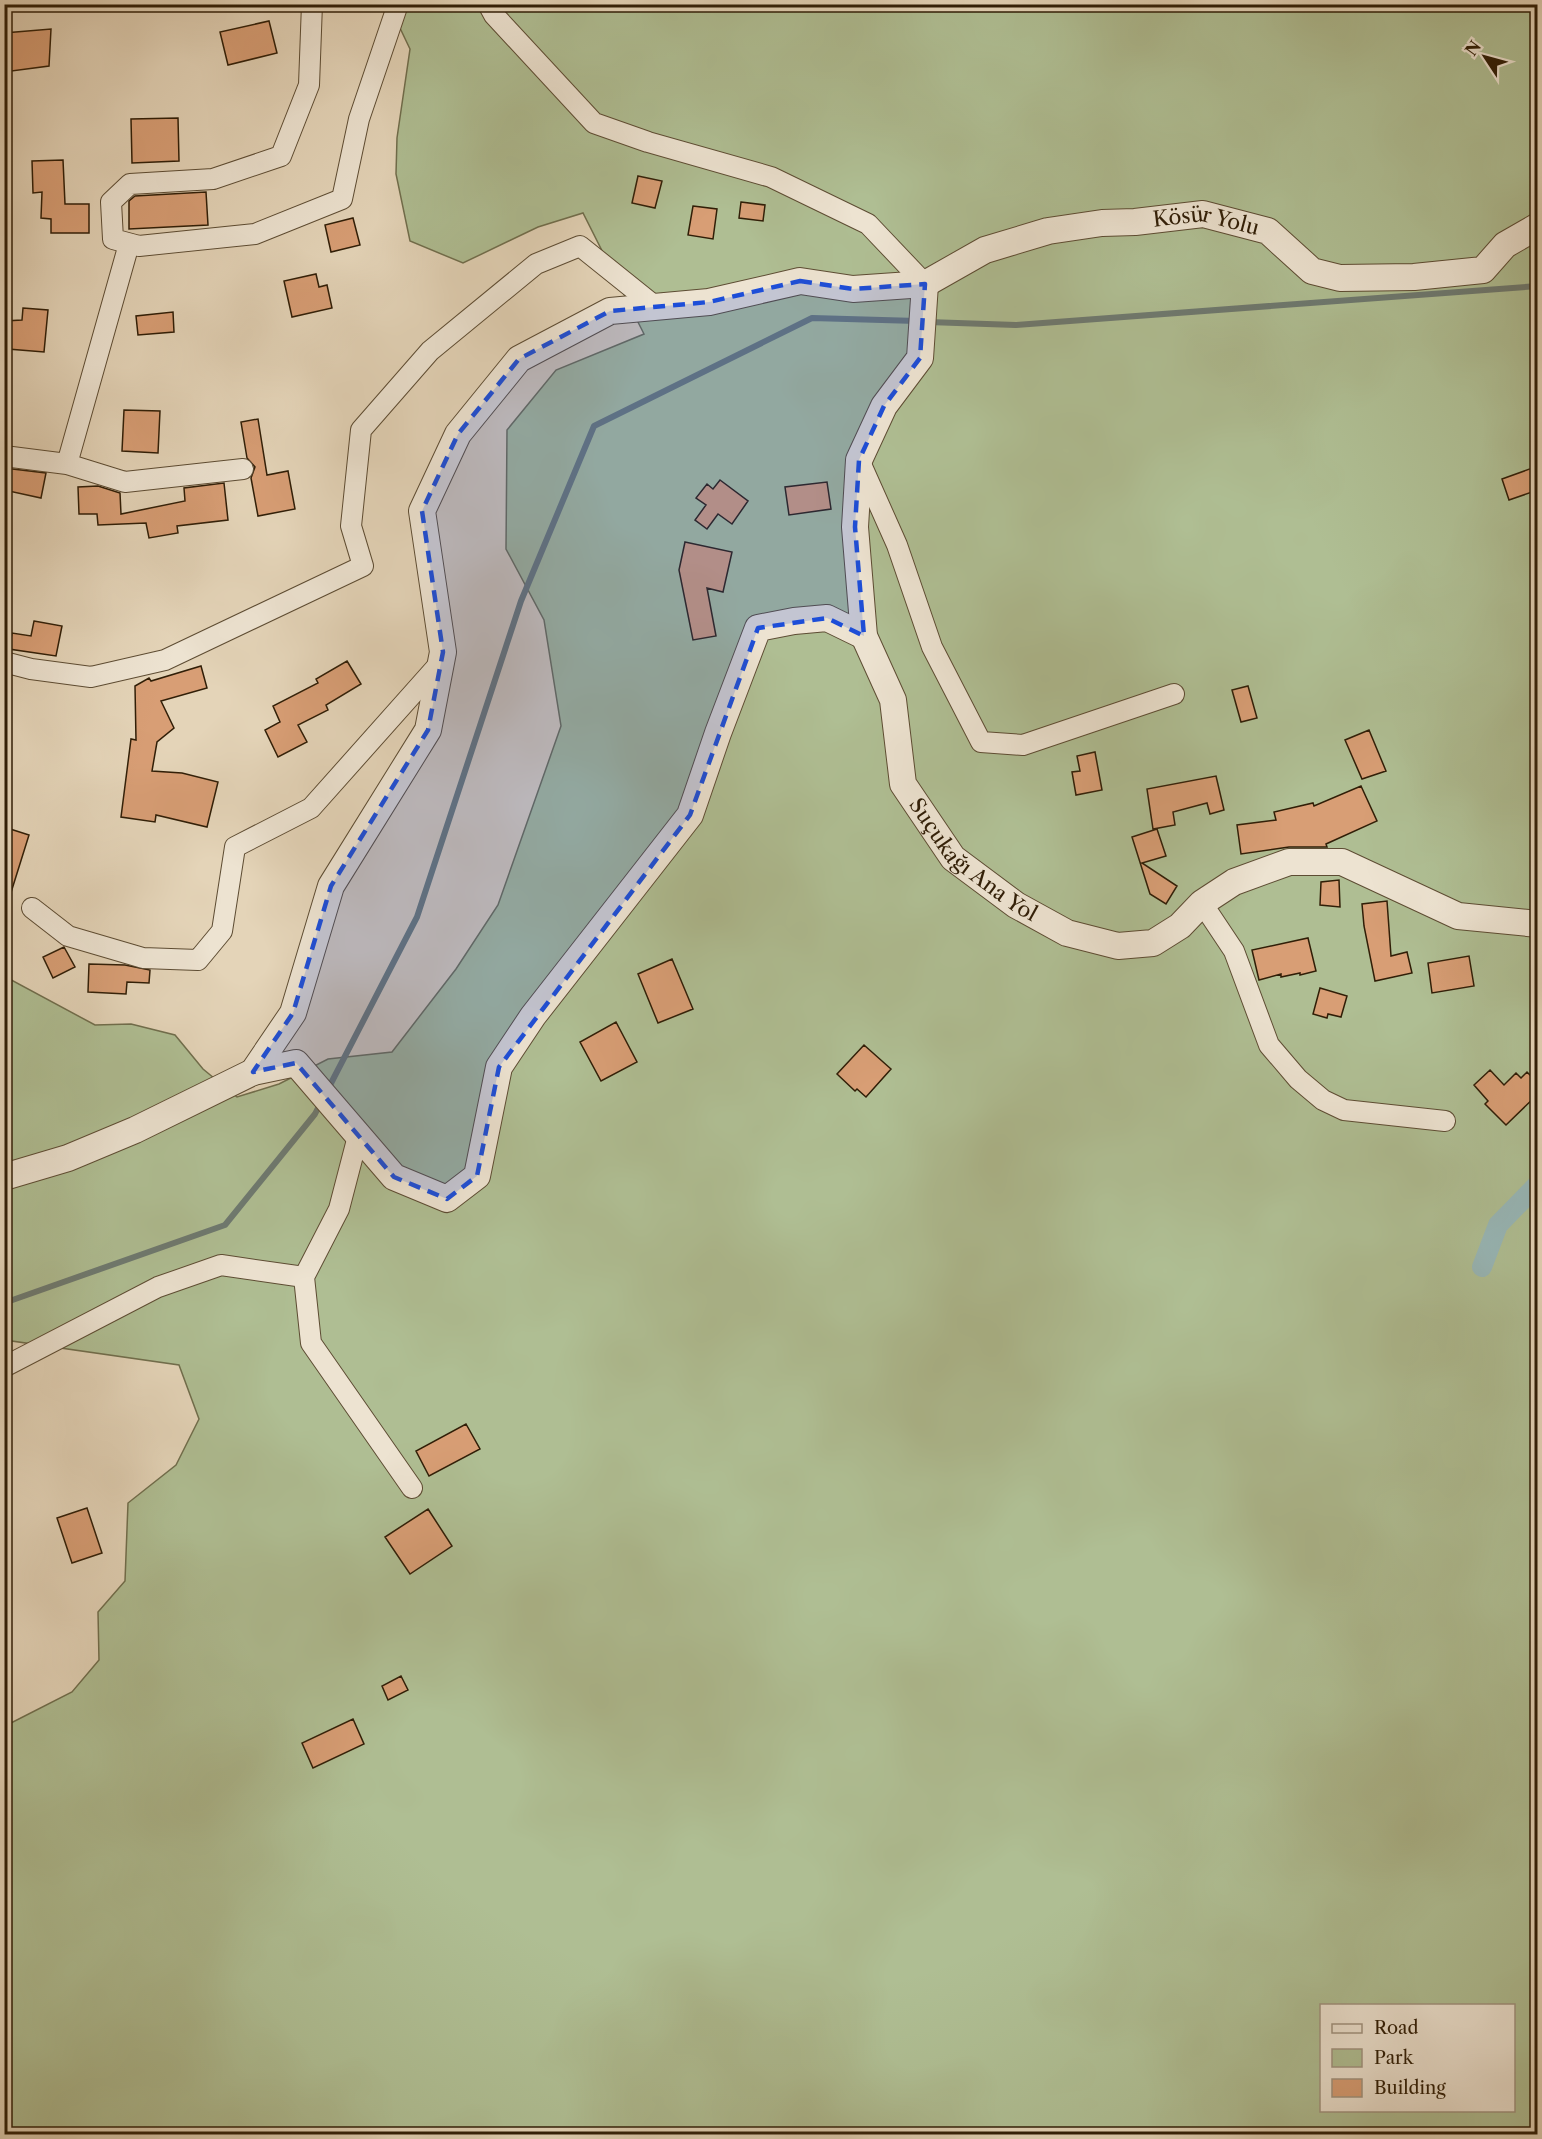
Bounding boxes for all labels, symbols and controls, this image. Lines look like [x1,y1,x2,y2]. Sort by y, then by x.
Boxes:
north arrow [1455,27,1515,87]
text: N [1461,37,1485,60]
street label: Kösür Yolu [1151,201,1262,240]
street label: Suçukağı Ana Yol [904,793,1042,926]
legend [1320,2004,1515,2112]
text: Road [1374,2017,1419,2039]
text: Park [1374,2047,1415,2069]
text: Building [1374,2077,1446,2099]

